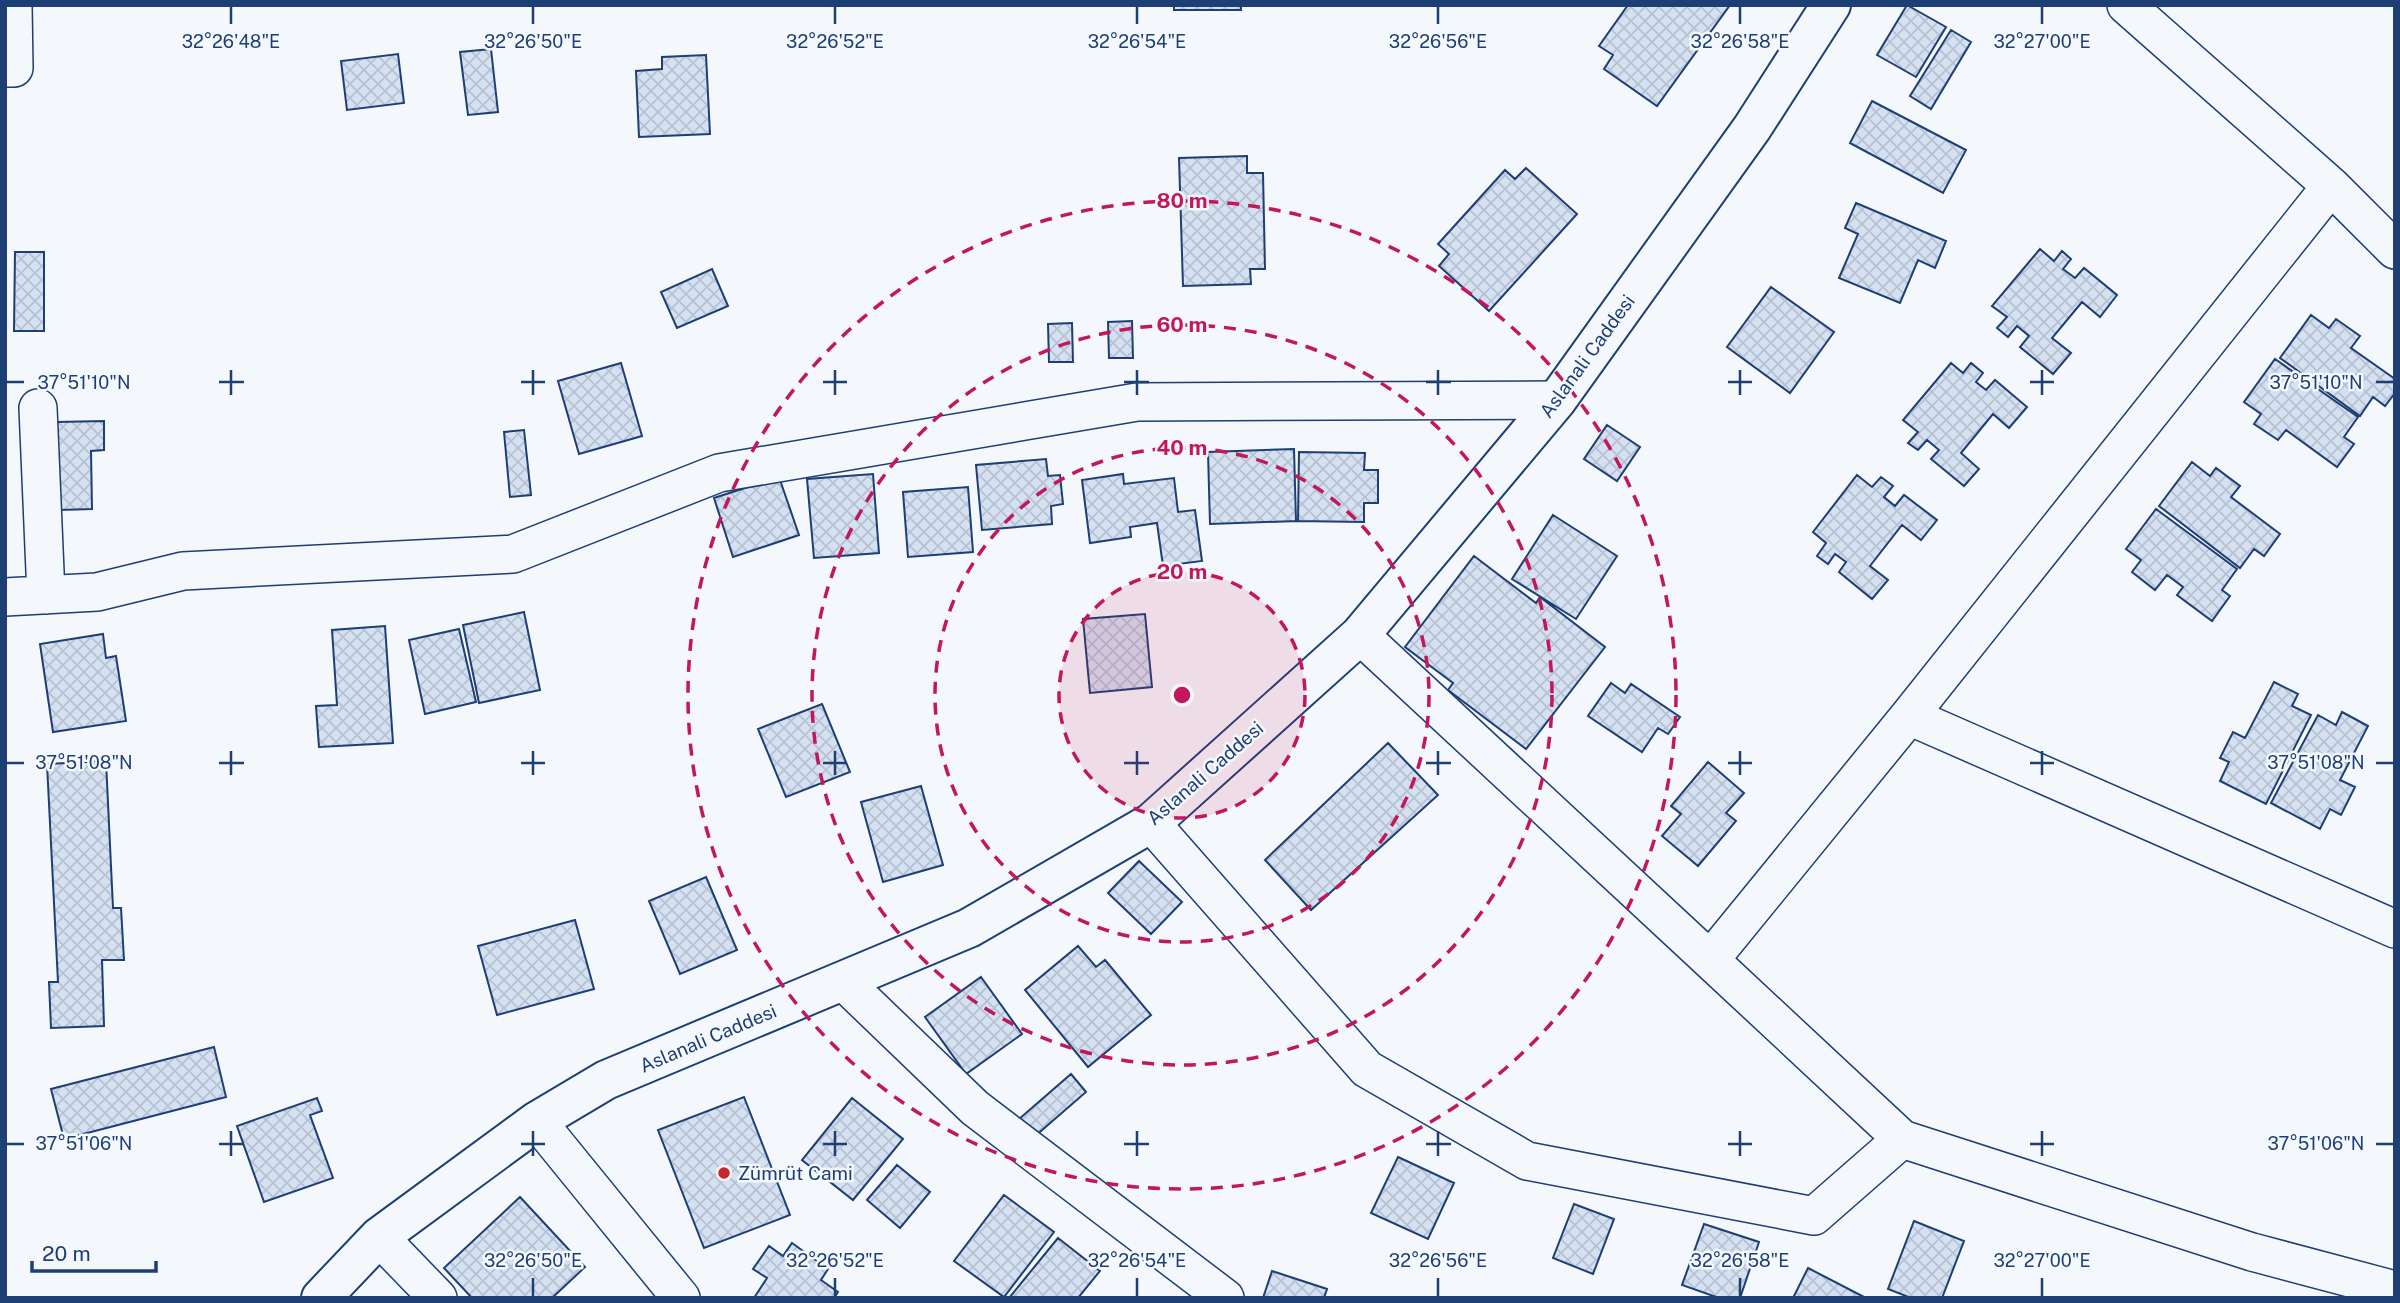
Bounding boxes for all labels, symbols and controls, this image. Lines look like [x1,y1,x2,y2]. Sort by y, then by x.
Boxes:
text: 32°26'48"E [182,31,280,52]
text: 32°26'50"E [484,31,582,52]
text: 32°26'52"E [786,31,884,52]
text: 32°26'54"E [1088,31,1186,52]
text: 32°26'56"E [1389,31,1487,52]
text: 32°26'58"E [1691,31,1789,52]
text: 32°27'00"E [1993,31,2091,52]
text: 80 m [1156,188,1208,213]
street label: Aslanali Caddesi [1535,290,1639,422]
text: 60 m [1157,312,1207,337]
text: 37°51'10"N [37,372,131,393]
text: 37°51'10"N [2269,372,2363,393]
text: 40 m [1157,435,1207,460]
text: 20 m [1157,559,1207,584]
centre of rings [1170,683,1194,707]
street label: Aslanali Caddesi [1142,717,1268,829]
text: 37°51'08"N [35,752,133,773]
text: 37°51'08"N [2267,752,2365,773]
street label: Aslanali Caddesi [636,999,780,1077]
text: 37°51'06"N [36,1133,132,1154]
text: 37°51'06"N [2268,1133,2364,1154]
place label: Zümrüt Cami [738,1162,853,1184]
marker: Zümrüt Cami [716,1165,732,1181]
scale bar [32,1230,156,1274]
text: 20 m [42,1241,91,1266]
text: 32°26'50"E [484,1250,582,1271]
text: 32°26'52"E [786,1250,884,1271]
text: 32°26'54"E [1088,1250,1186,1271]
text: 32°26'56"E [1389,1250,1487,1271]
text: 32°26'58"E [1691,1250,1789,1271]
text: 32°27'00"E [1993,1250,2091,1271]

